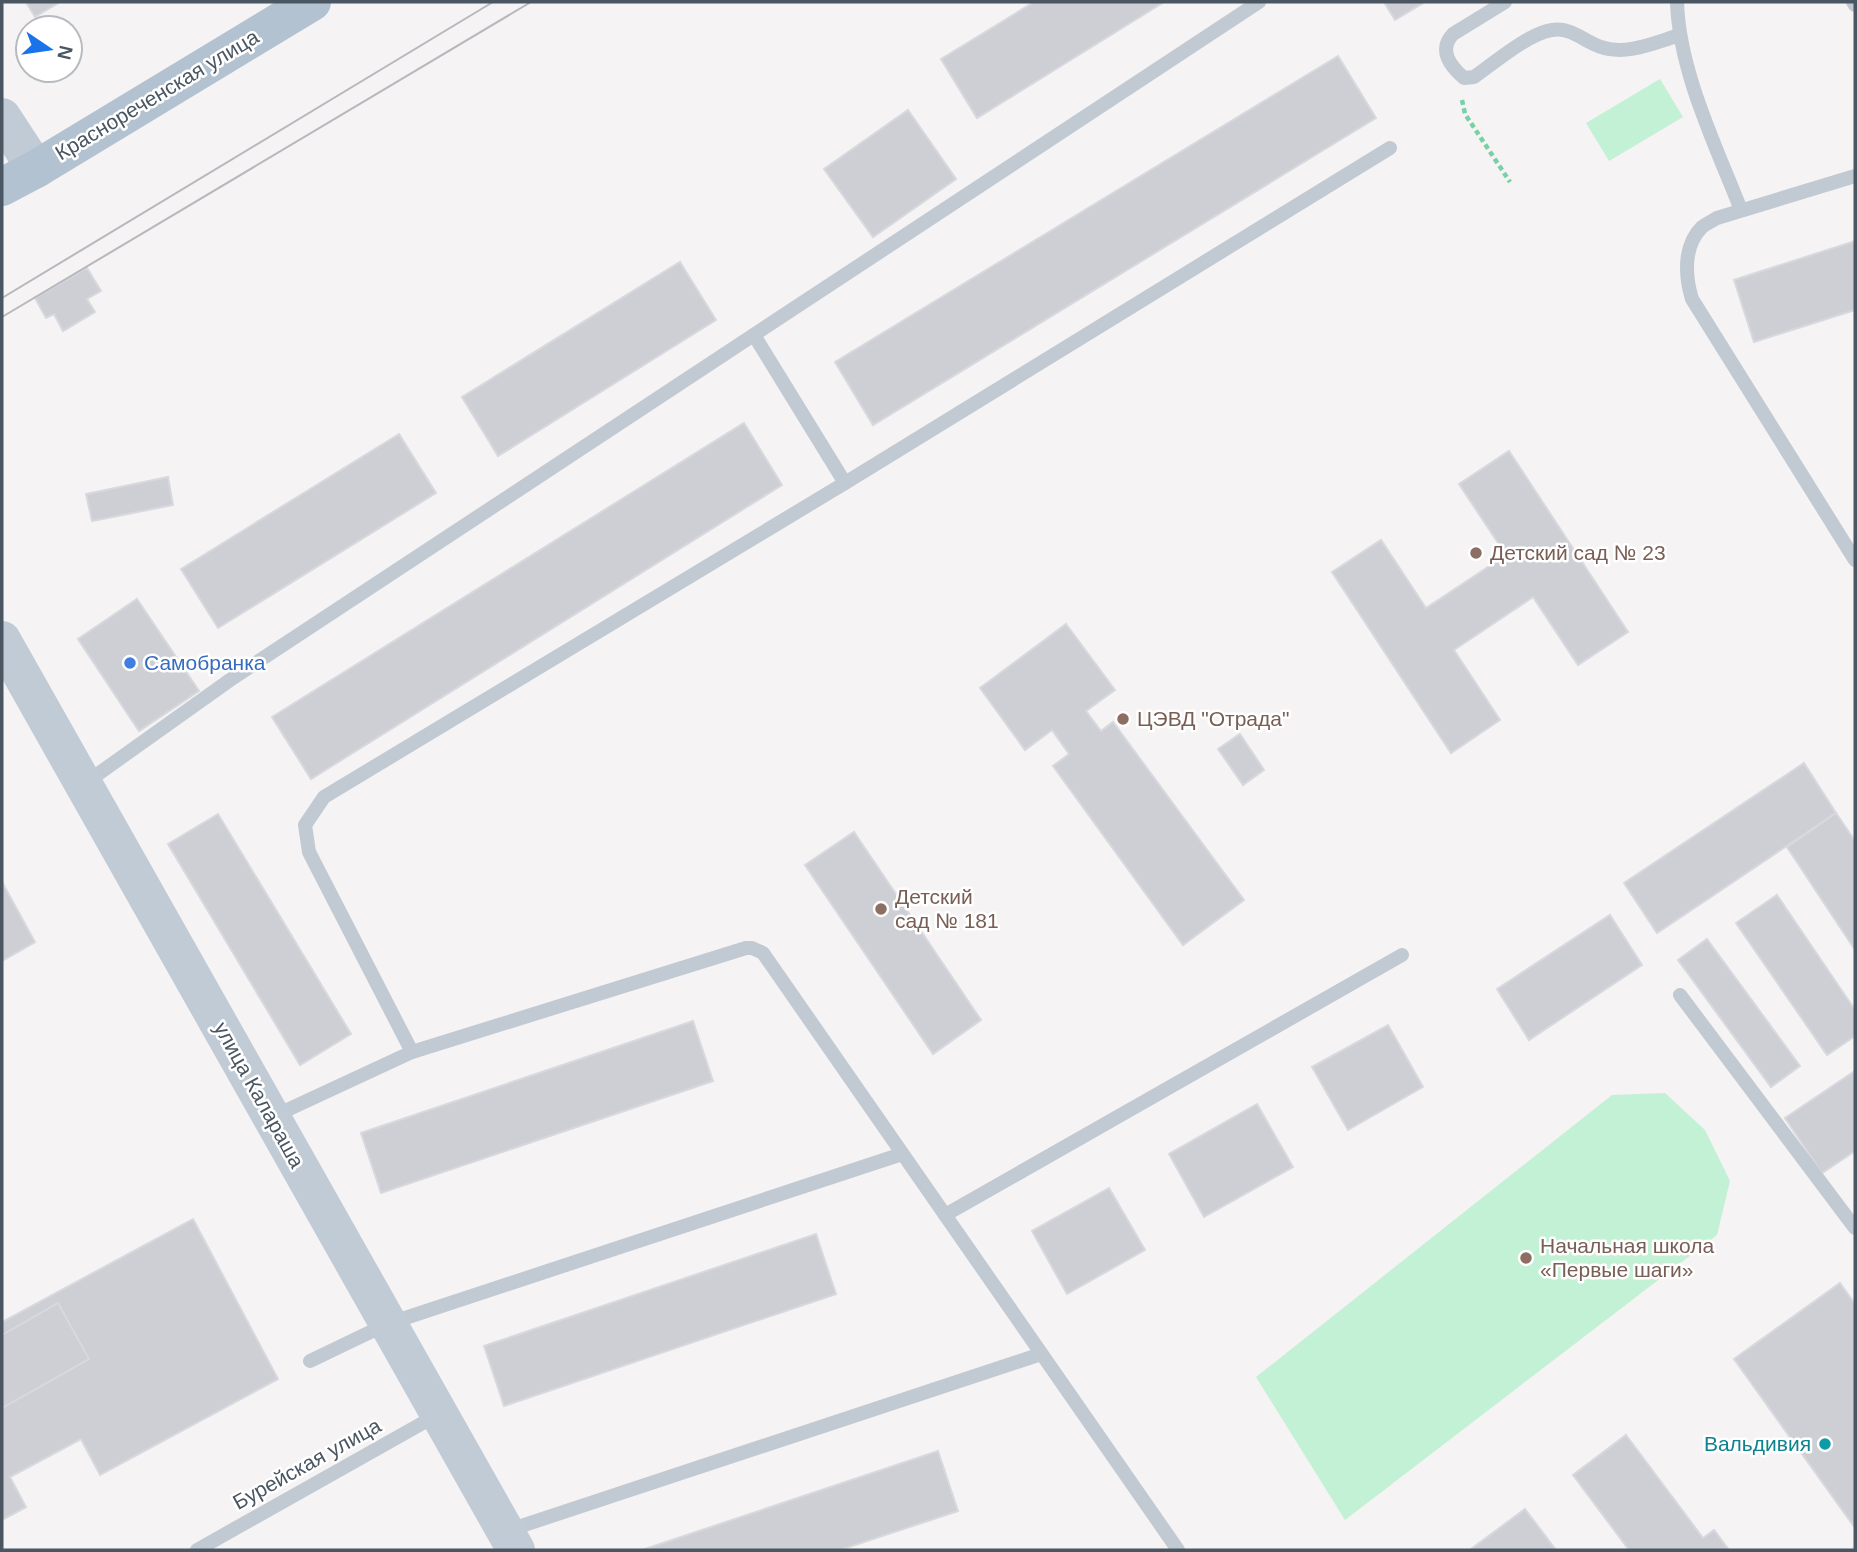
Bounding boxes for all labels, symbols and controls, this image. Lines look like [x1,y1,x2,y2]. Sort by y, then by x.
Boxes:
north arrow [14,14,84,84]
street label: Краснореченская улица [51,25,263,164]
text: N [53,44,77,62]
place label: Детский сад № 23 [1490,541,1666,564]
marker: Детский сад № 23 [1468,545,1484,561]
place label: Самобранка [144,651,266,674]
marker: Самобранка [122,655,138,671]
place label: ЦЭВД "Отрада" [1137,707,1289,730]
marker: ЦЭВД "Отрада" [1115,711,1131,727]
place label: Детский сад № 181 [895,885,999,932]
marker: Детский сад № 181 [873,901,889,917]
street label: улица Калараша [210,1018,309,1172]
place label: Начальная школа «Первые шаги» [1540,1234,1714,1281]
marker: Начальная школа «Первые шаги» [1518,1250,1534,1266]
street label: Бурейская улица [229,1413,385,1514]
place label: Вальдивия [1704,1432,1811,1455]
marker: Вальдивия [1817,1436,1833,1452]

